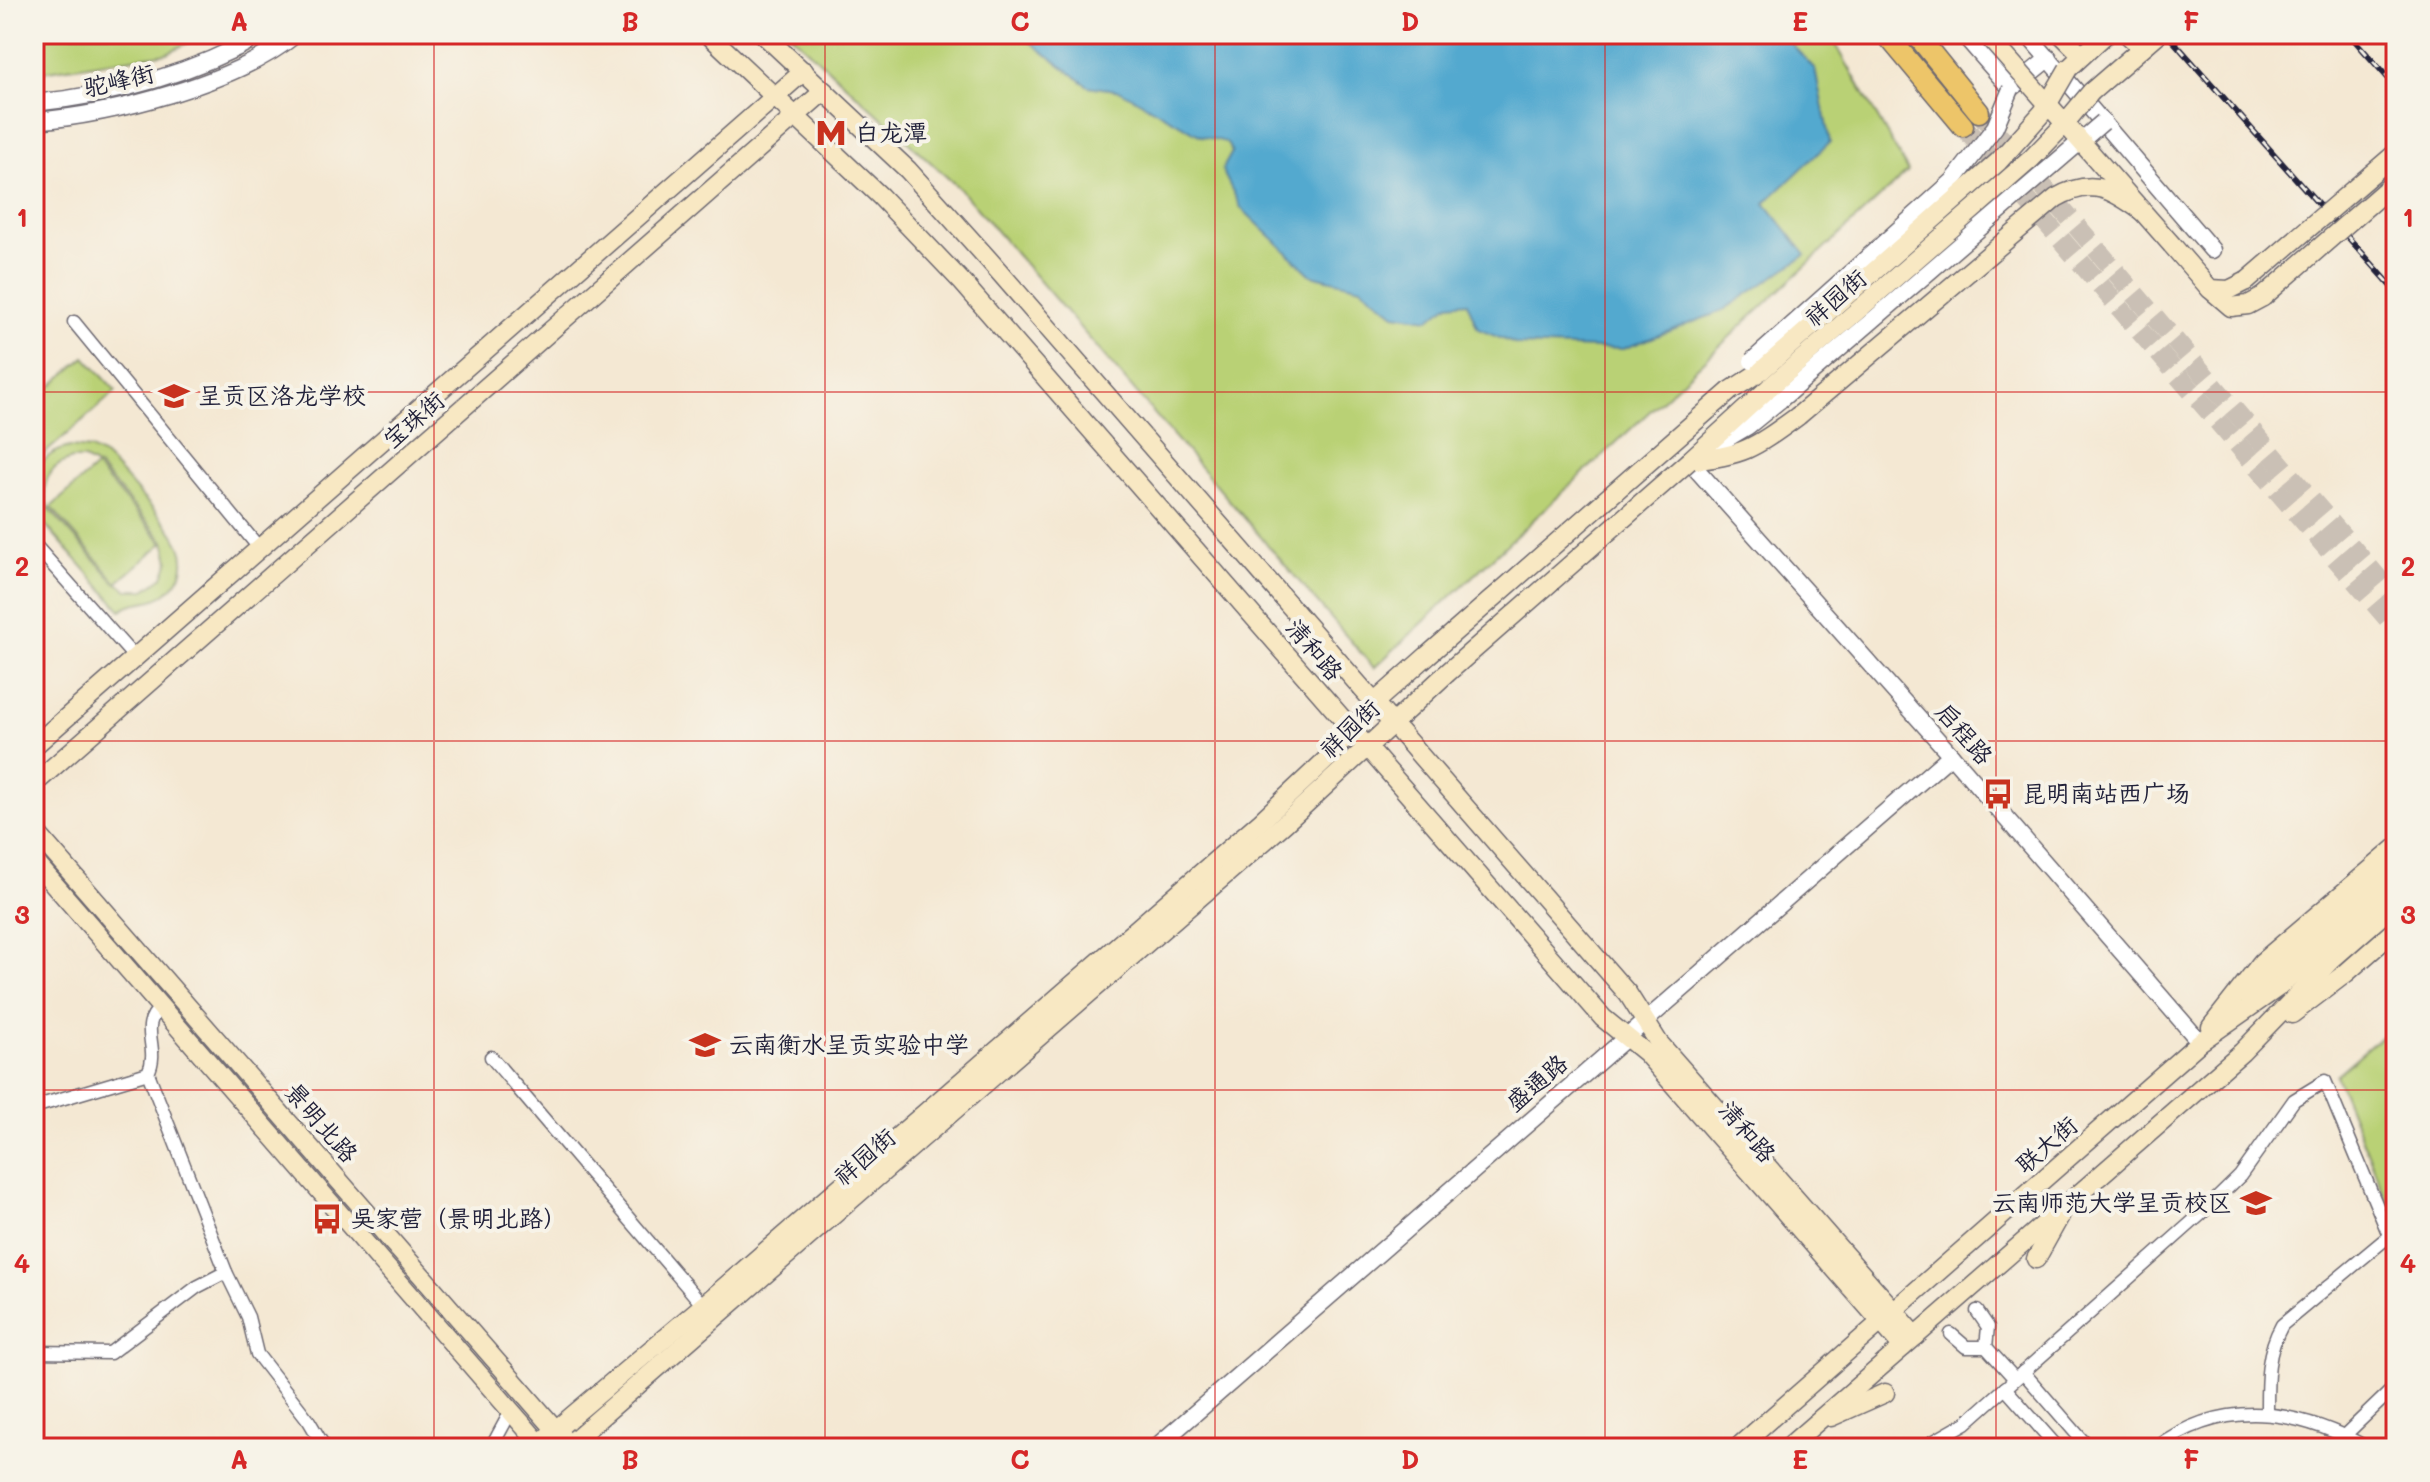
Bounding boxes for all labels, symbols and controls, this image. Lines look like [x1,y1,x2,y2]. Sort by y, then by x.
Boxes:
text: A [230,4,248,38]
text: B [621,4,639,38]
text: C [1010,4,1030,38]
text: D [1401,4,1419,38]
text: E [1792,4,1808,38]
text: F [2183,4,2199,38]
street label: 驼峰街 [80,56,157,103]
metro station icon: 白龙潭 [814,116,848,150]
place label: 白龙潭 [855,116,927,147]
text: 1 [16,200,28,234]
text: 1 [2402,200,2414,234]
street label: 祥园街 [1798,262,1872,332]
school or university icon: 呈贡区洛龙学校 [157,379,191,413]
place label: 呈贡区洛龙学校 [198,379,366,410]
street label: 宝珠街 [376,384,450,454]
text: 2 [15,549,29,583]
text: 2 [2401,549,2415,583]
street label: 清和路 [1280,612,1350,686]
street label: 祥园街 [1312,692,1386,764]
street label: 启程路 [1930,696,2000,770]
bus stop icon: 昆明南站西广场 [1981,777,2015,811]
place label: 昆明南站西广场 [2022,777,2190,808]
text: 3 [14,897,30,931]
text: 3 [2400,897,2416,931]
school or university icon: 云南衡水呈贡实验中学 [688,1028,722,1062]
place label: 云南衡水呈贡实验中学 [729,1028,969,1059]
street label: 盛通路 [1499,1047,1573,1117]
street label: 景明北路 [279,1076,365,1168]
street label: 清和路 [1713,1094,1783,1168]
street label: 联大街 [2009,1109,2083,1179]
street label: 祥园街 [827,1121,901,1191]
place label: 云南师范大学呈贡校区 [1992,1186,2232,1217]
school or university icon: 云南师范大学呈贡校区 [2239,1186,2273,1220]
bus stop icon: 吴家营（景明北路） [310,1202,344,1236]
place label: 吴家营（景明北路） [351,1202,567,1233]
text: 4 [14,1246,30,1280]
text: 4 [2400,1246,2416,1280]
text: A [230,1442,248,1476]
text: B [621,1442,639,1476]
text: C [1010,1442,1030,1476]
text: D [1401,1442,1419,1476]
text: E [1792,1442,1808,1476]
text: F [2183,1442,2199,1476]

